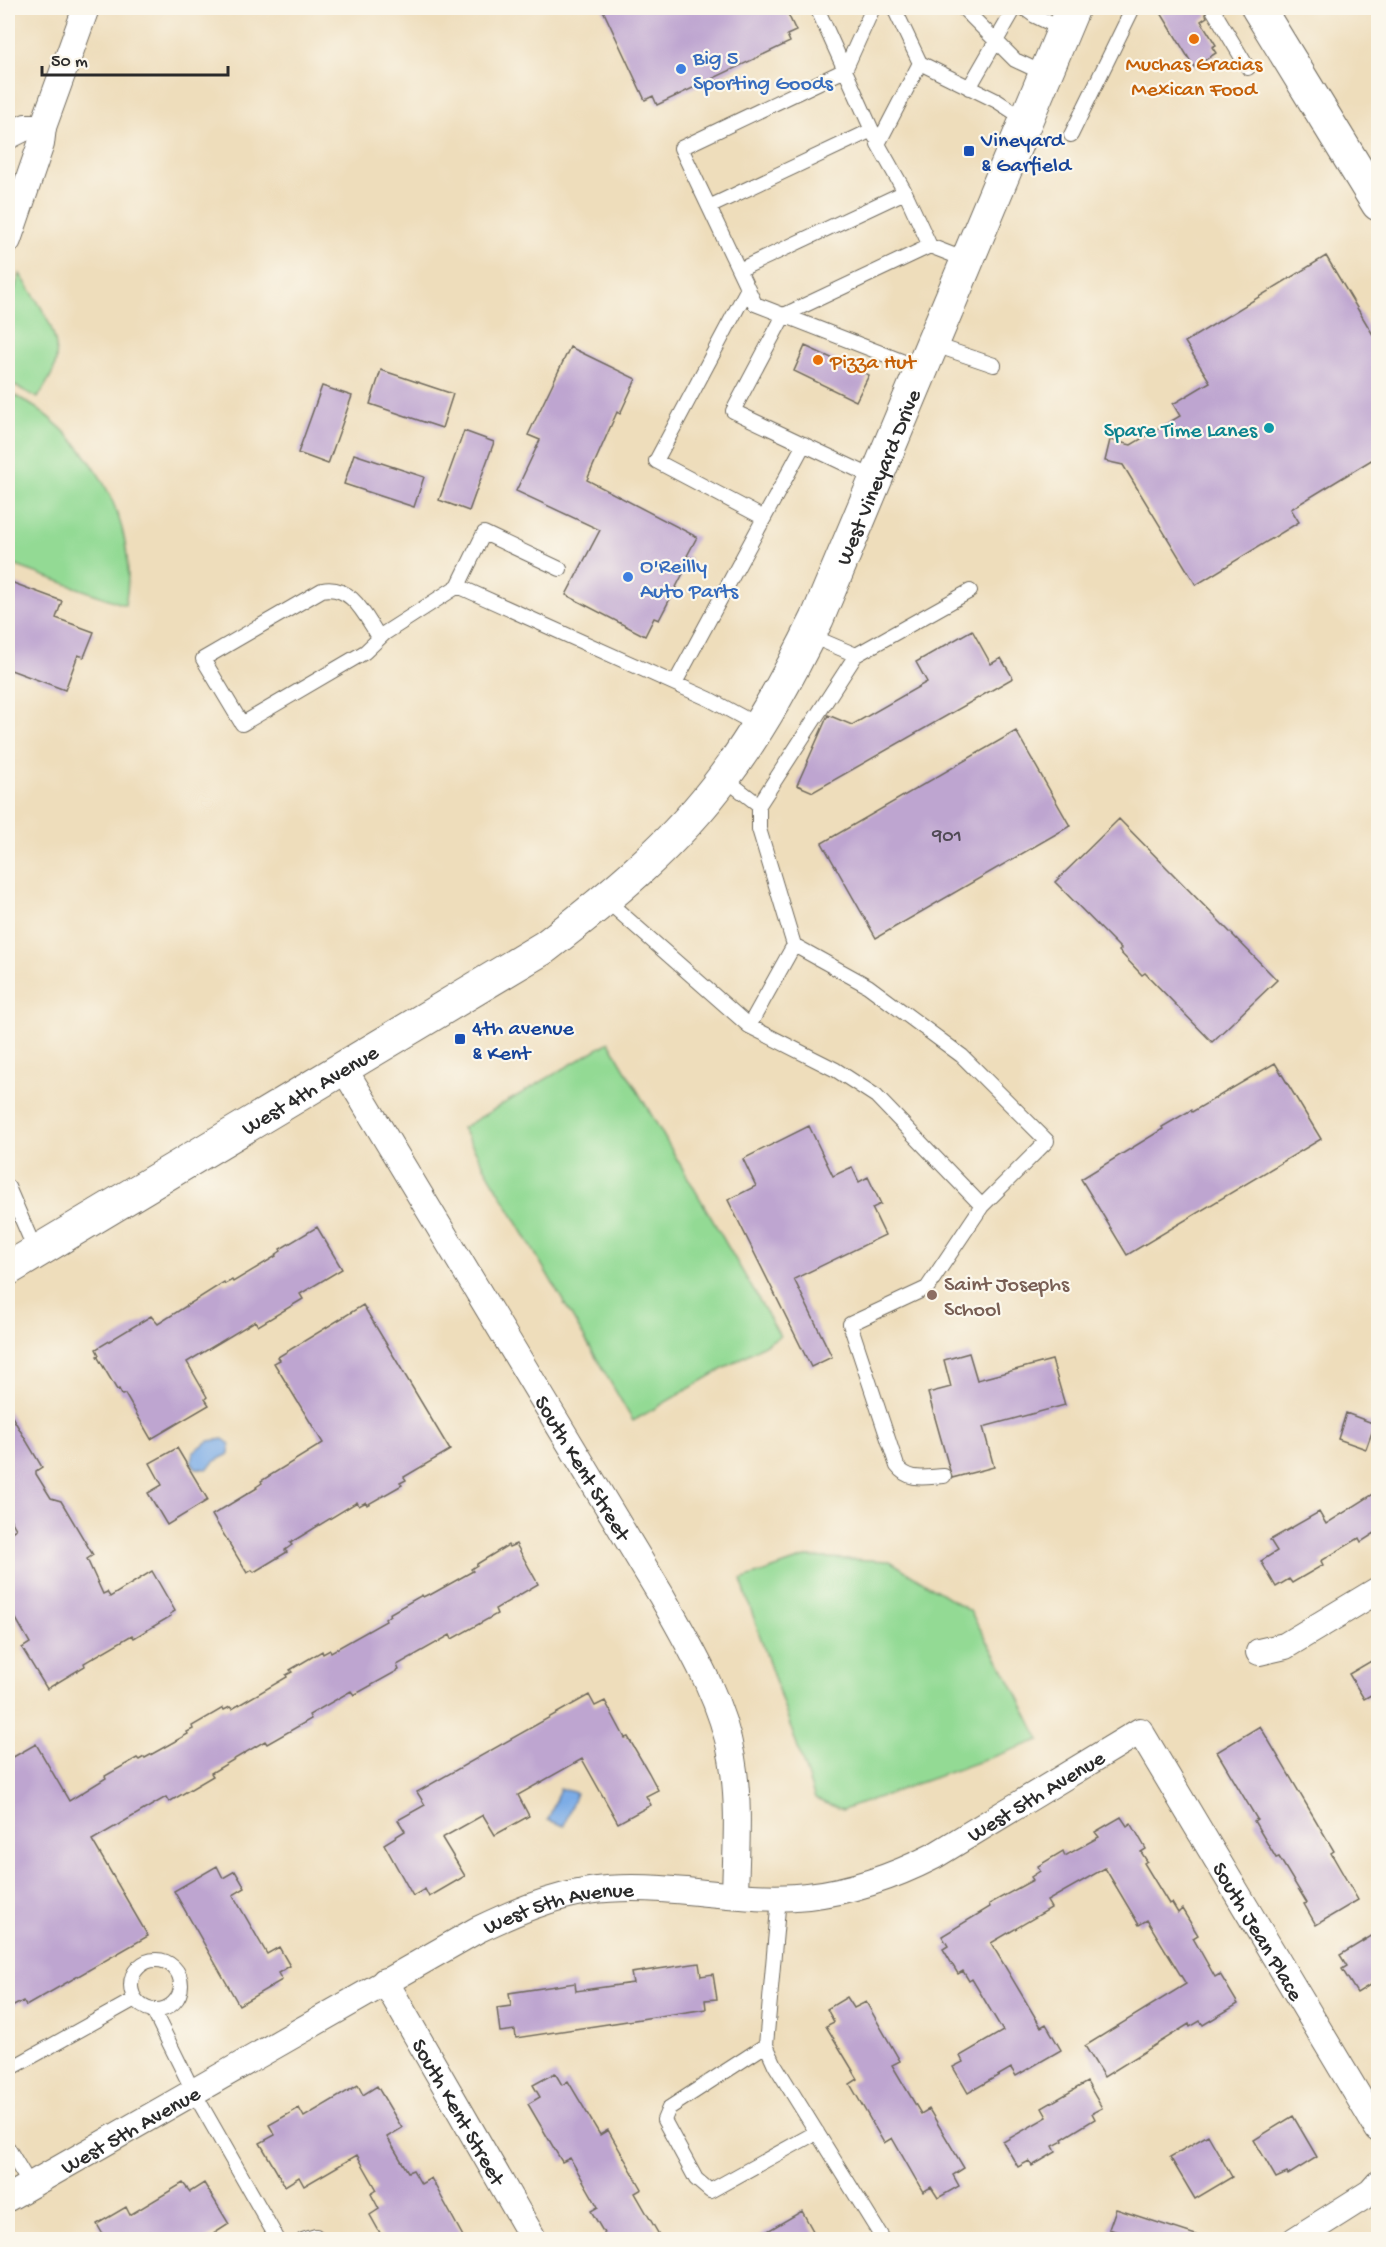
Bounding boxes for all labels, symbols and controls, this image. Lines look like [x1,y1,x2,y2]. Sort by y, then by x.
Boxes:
marker: Muchas Gracias Mexican Food [1187,32,1201,46]
scale bar [42,39,228,77]
place label: Big 5 Sporting Goods [692,47,834,98]
text: 50 m [51,52,88,73]
place label: Muchas Gracias Mexican Food [1126,53,1263,104]
marker: Big 5 Sporting Goods [674,62,688,76]
place label: Vineyard & Garfield [980,129,1073,180]
marker: Vineyard & Garfield [962,144,976,158]
place label: Pizza Hut [829,351,918,377]
marker: Pizza Hut [811,353,825,367]
street label: West Vineyard Drive [832,386,929,570]
place label: Spare Time Lanes [1104,419,1258,445]
marker: Spare Time Lanes [1262,421,1276,435]
place label: O'Reilly Auto Parts [640,555,739,606]
marker: O'Reilly Auto Parts [621,570,635,584]
house number: 901 [931,826,962,849]
place label: 4th avenue & Kent [472,1017,574,1068]
marker: 4th avenue & Kent [453,1032,467,1046]
street label: West 4th Avenue [238,1041,385,1143]
place label: Saint Josephs School [944,1273,1070,1324]
marker: Saint Josephs School [925,1288,939,1302]
street label: South Kent Street [527,1392,635,1548]
street label: West 5th Avenue [964,1746,1111,1850]
street label: South Jean Place [1204,1858,1308,2007]
street label: West 5th Avenue [480,1879,635,1942]
street label: South Kent Street [404,2035,510,2193]
street label: West 5th Avenue [57,2082,206,2182]

